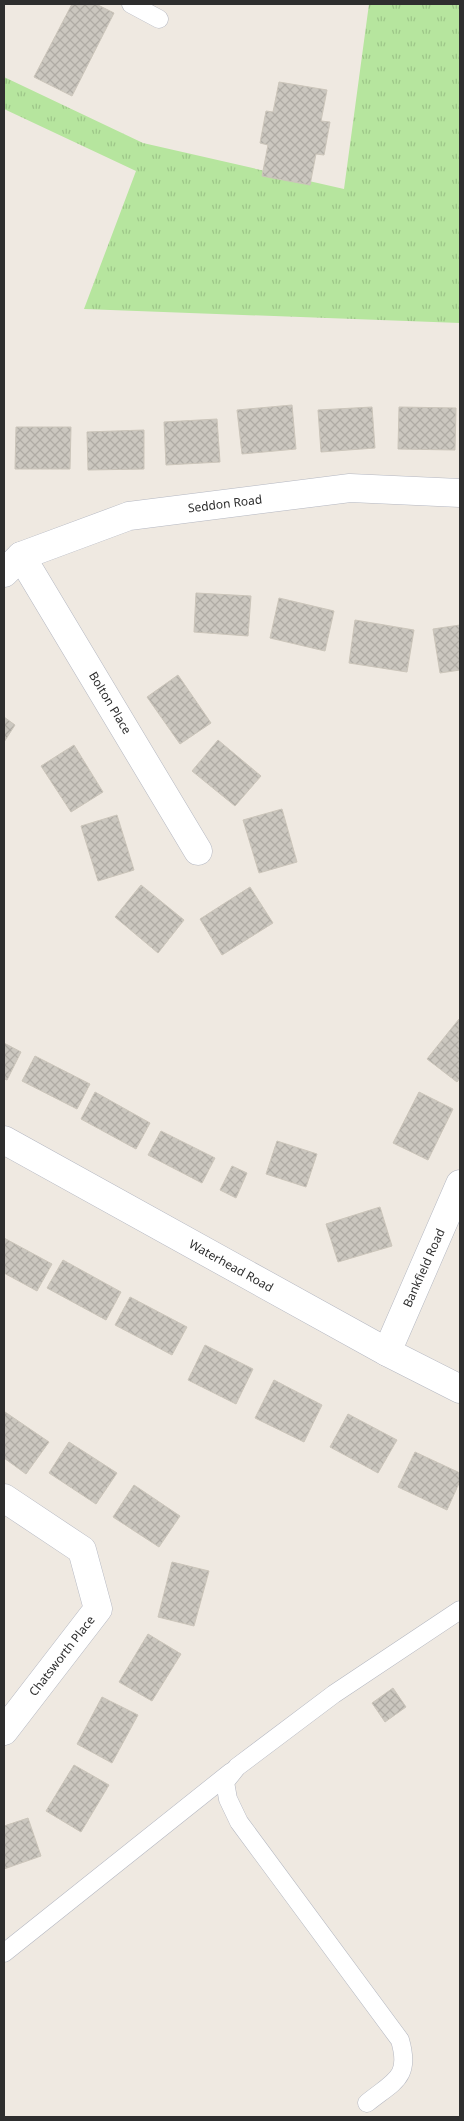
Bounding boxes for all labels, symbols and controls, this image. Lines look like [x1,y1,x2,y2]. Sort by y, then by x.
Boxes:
street label: Seddon Road [187,491,263,516]
street label: Bolton Place [85,668,136,737]
street label: Bankfield Road [399,1226,449,1310]
street label: Waterhead Road [186,1235,276,1296]
street label: Chatsworth Place [25,1612,99,1700]

